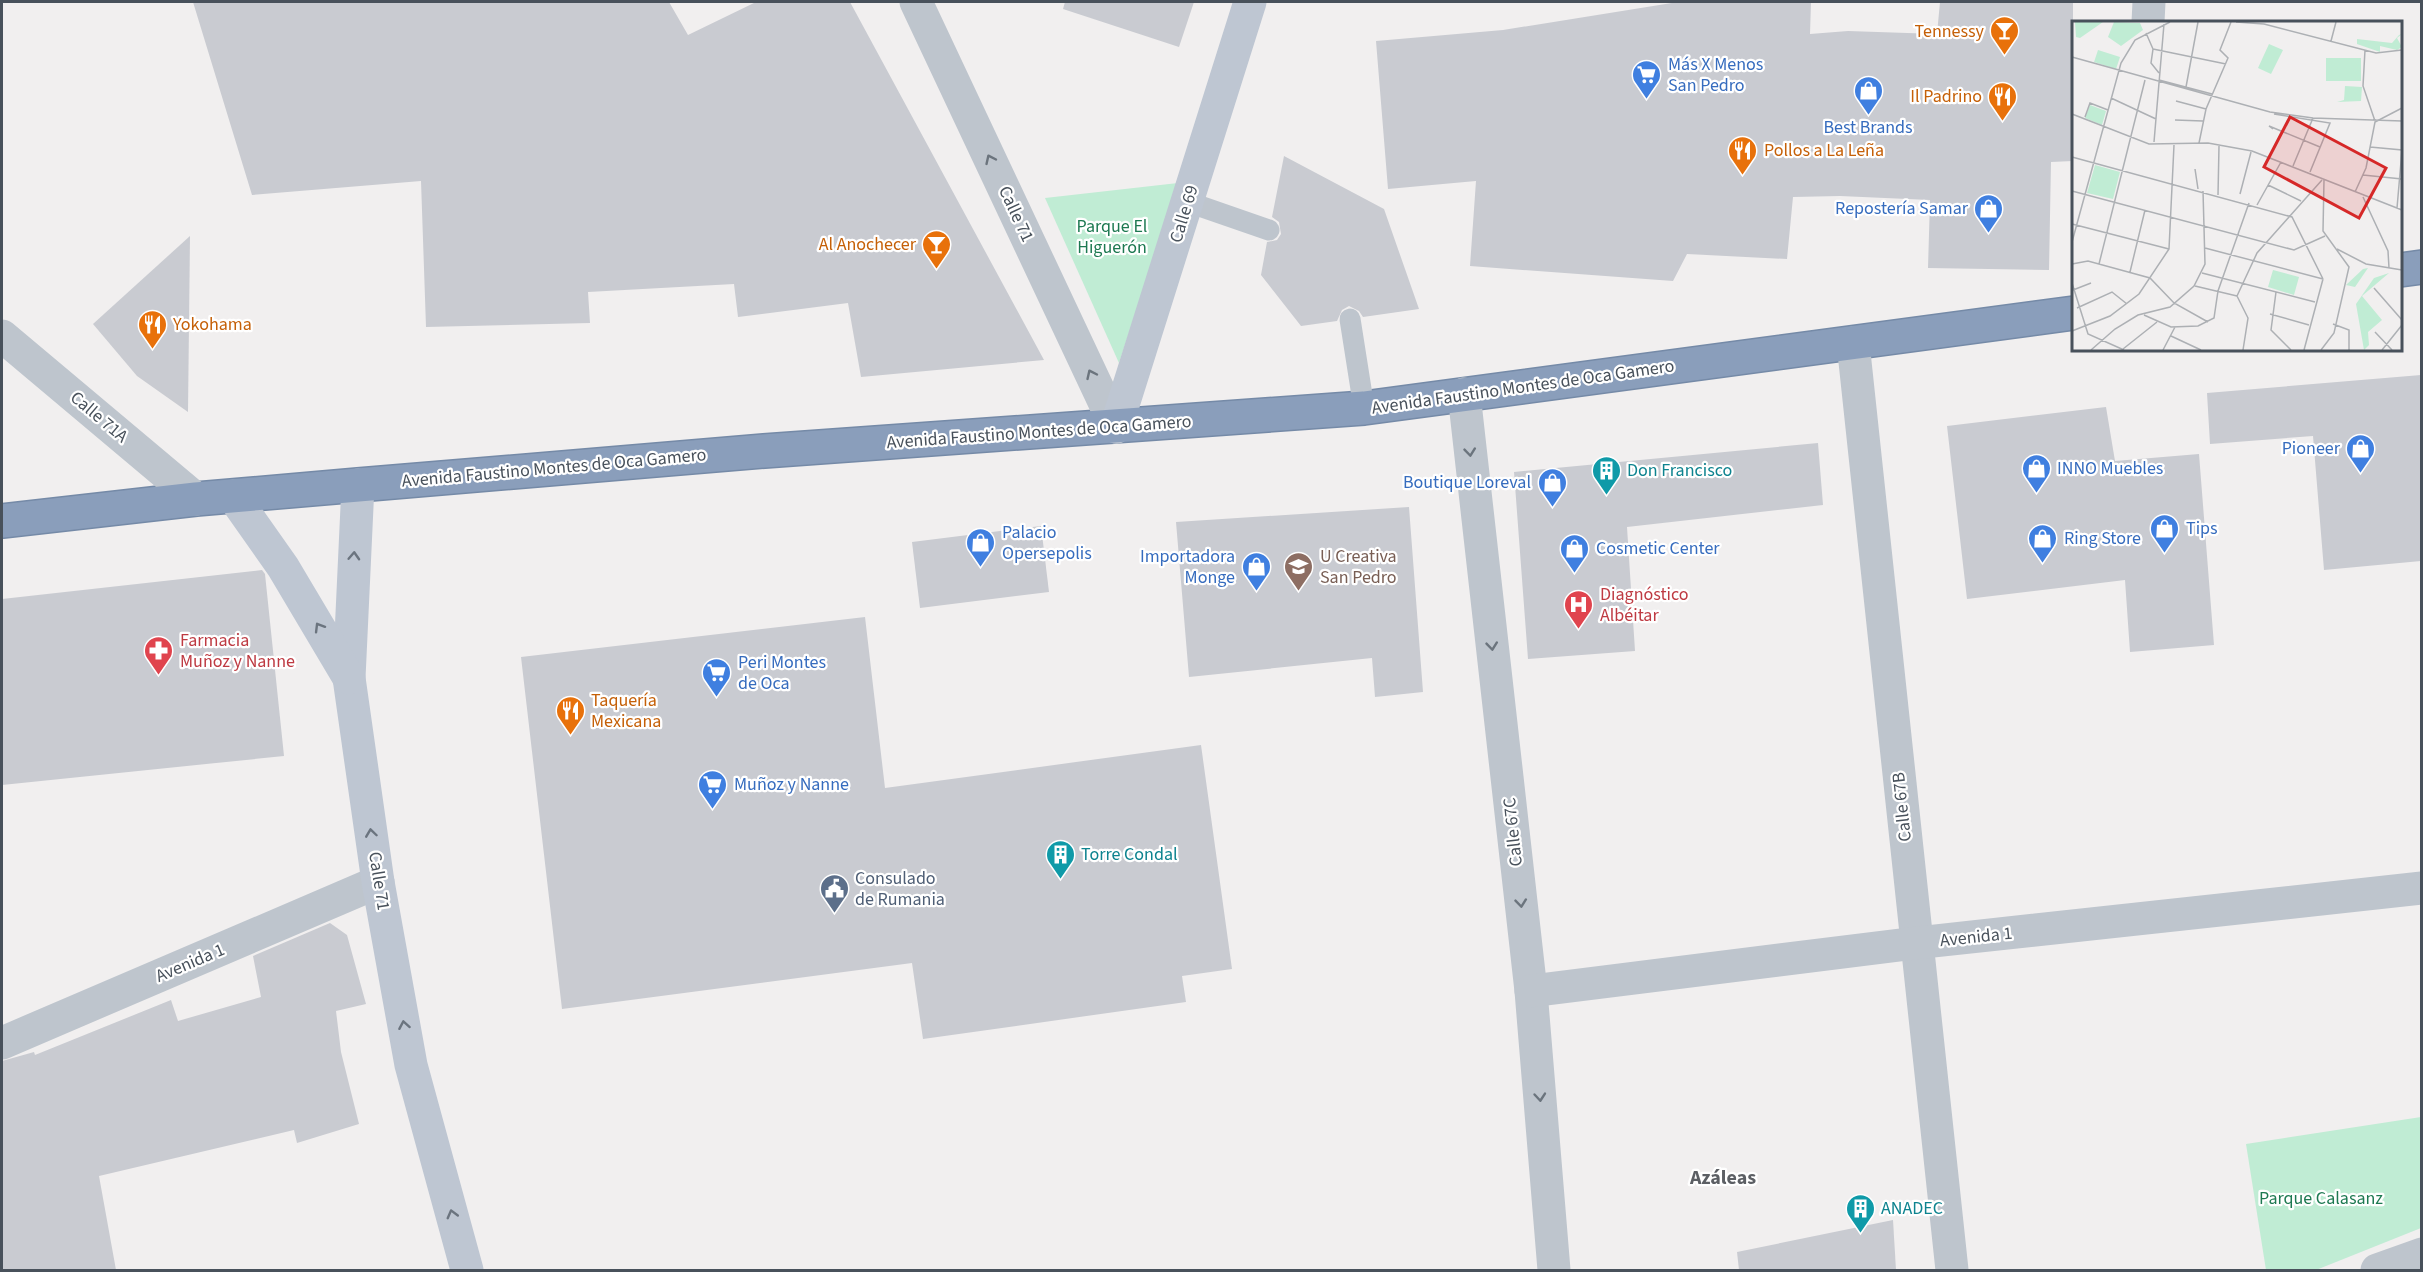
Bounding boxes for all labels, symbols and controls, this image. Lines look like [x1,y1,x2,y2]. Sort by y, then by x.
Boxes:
bar icon: Tennessy [1989,15,2021,57]
place label: Tennessy [1915,19,1985,44]
inset map [2072,21,2402,351]
place label: Más X Menos San Pedro [1668,52,1763,98]
supermarket icon: Más X Menos San Pedro [1631,58,1663,100]
shop icon: Best Brands [1852,74,1884,116]
restaurant icon: Il Padrino [1987,80,2019,122]
place label: Il Padrino [1910,84,1982,109]
place label: Best Brands [1823,115,1913,140]
restaurant icon: Pollos a La Leña [1727,134,1759,176]
place label: Pollos a La Leña [1764,138,1884,163]
one-way arrow [986,155,998,166]
street label: Calle 71 [992,182,1040,246]
street label: Calle 69 [1163,182,1205,246]
shop icon: Repostería Samar [1973,192,2005,234]
place label: Repostería Samar [1835,196,1969,221]
park label: Parque El Higuerón [1077,214,1147,260]
bar icon: Al Anochecer [921,228,953,270]
place label: Al Anochecer [819,232,917,257]
restaurant icon: Yokohama [136,308,168,350]
place label: Yokohama [172,312,252,337]
street label: Avenida Faustino Montes de Oca Gamero [1370,353,1676,421]
one-way arrow [1087,369,1099,380]
street label: Calle 71A [65,385,134,449]
street label: Avenida Faustino Montes de Oca Gamero [886,409,1192,455]
shop icon: Pioneer [2345,432,2377,474]
place label: Pioneer [2282,436,2341,461]
street label: Avenida Faustino Montes de Oca Gamero [401,442,707,494]
one-way arrow [1464,448,1476,457]
shop icon: INNO Muebles [2020,452,2052,494]
building icon: Don Francisco [1590,454,1622,496]
place label: INNO Muebles [2057,456,2163,481]
place label: Don Francisco [1627,458,1732,483]
shop icon: Boutique Loreval [1536,466,1568,508]
place label: Boutique Loreval [1403,470,1531,495]
shop icon: Tips [2149,512,2181,554]
place label: Tips [2186,516,2218,541]
place label: Palacio Opersepolis [1002,520,1092,566]
shop icon: Ring Store [2027,522,2059,564]
shop icon: Palacio Opersepolis [965,526,997,568]
place label: Ring Store [2064,526,2141,551]
shop icon: Cosmetic Center [1559,532,1591,574]
place label: Cosmetic Center [1596,536,1720,561]
place label: Importadora Monge [1140,544,1235,590]
place label: U Creativa San Pedro [1320,544,1397,590]
shop icon: Importadora Monge [1240,550,1272,592]
school or university icon: U Creativa San Pedro [1283,550,1315,592]
one-way arrow [348,552,361,561]
place label: Diagnóstico Albéitar [1600,582,1688,628]
hospital icon: Diagnóstico Albéitar [1563,588,1595,630]
one-way arrow [315,623,326,633]
place label: Farmacia Muñoz y Nanne [180,628,295,674]
pharmacy icon: Farmacia Muñoz y Nanne [143,634,175,676]
one-way arrow [1485,642,1498,651]
place label: Peri Montes de Oca [738,650,826,696]
supermarket icon: Peri Montes de Oca [701,656,733,698]
place label: Taquería Mexicana [591,688,661,734]
restaurant icon: Taquería Mexicana [554,694,586,736]
supermarket icon: Muñoz y Nanne [697,768,729,810]
street label: Calle 67B [1886,771,1918,843]
place label: Muñoz y Nanne [734,772,849,797]
street label: Calle 67C [1497,796,1529,868]
one-way arrow [366,828,378,838]
building icon: Torre Condal [1044,838,1076,880]
place label: Torre Condal [1081,842,1178,867]
street label: Calle 71 [362,850,396,912]
place label: Consulado de Rumania [855,866,945,912]
public building icon: Consulado de Rumania [818,872,850,914]
one-way arrow [1514,898,1527,907]
street label: Avenida 1 [1938,921,2014,953]
street label: Avenida 1 [152,937,228,989]
one-way arrow [398,1020,411,1030]
one-way arrow [1533,1092,1546,1101]
district label: Azáleas [1689,1164,1756,1192]
park label: Parque Calasanz [2259,1186,2383,1211]
building icon: ANADEC [1844,1192,1876,1234]
place label: ANADEC [1881,1196,1943,1221]
one-way arrow [447,1209,459,1220]

